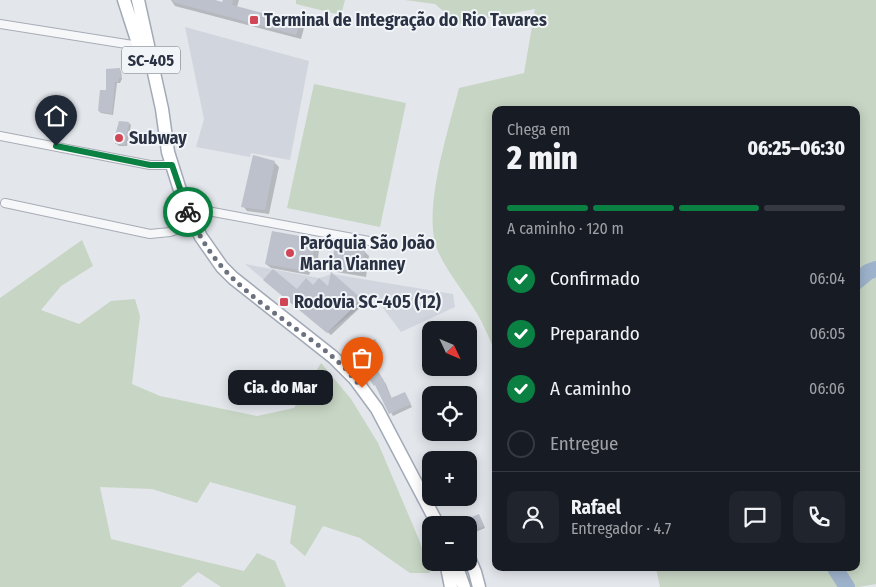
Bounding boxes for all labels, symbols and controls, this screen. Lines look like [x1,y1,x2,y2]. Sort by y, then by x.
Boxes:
place label: Terminal de Integração do Rio Tavares [264,9,547,31]
marker: Terminal de Integração do Rio Tavares [248,14,260,26]
road number: SC-405 [122,46,180,74]
pin [35,95,77,146]
icon: home [42,102,70,130]
text: Chega em [507,120,570,139]
place label: Subway [129,127,187,149]
marker: Subway [113,132,125,144]
text: 06:25–06:30 [747,137,845,160]
text: 2 min [507,139,578,177]
courier [163,187,213,237]
icon: bike [174,198,202,226]
text: A caminho · 120 m [507,219,624,238]
place label: Paróquia São João Maria Vianney [300,232,435,275]
marker: Paróquia São João Maria Vianney [284,247,296,259]
icon: check [507,265,535,293]
text: Confirmado [550,267,640,290]
text: 06:04 [809,269,845,288]
place label: Rodovia SC-405 (12) [294,291,441,313]
marker: Rodovia SC-405 (12) [278,296,290,308]
icon: check [507,320,535,348]
north arrow [422,321,478,376]
map controls [422,321,477,571]
text: Preparando [550,322,640,345]
text: 06:05 [810,324,845,343]
pin [341,337,383,388]
icon: bag [348,344,376,372]
callout: Cia. do Mar [227,370,332,406]
icon: check [507,375,535,403]
text: A caminho [550,377,631,400]
text: Cia. do Mar [244,378,317,397]
text: 06:06 [809,379,845,398]
button: locate [422,386,477,441]
text: Entregue [550,432,619,455]
button: + [422,451,477,506]
button: person [507,491,559,543]
button: chat [729,491,781,543]
button: phone [793,491,845,543]
text: Rafael [571,496,621,519]
button: − [422,516,477,571]
text: Entregador · 4.7 [571,519,671,538]

